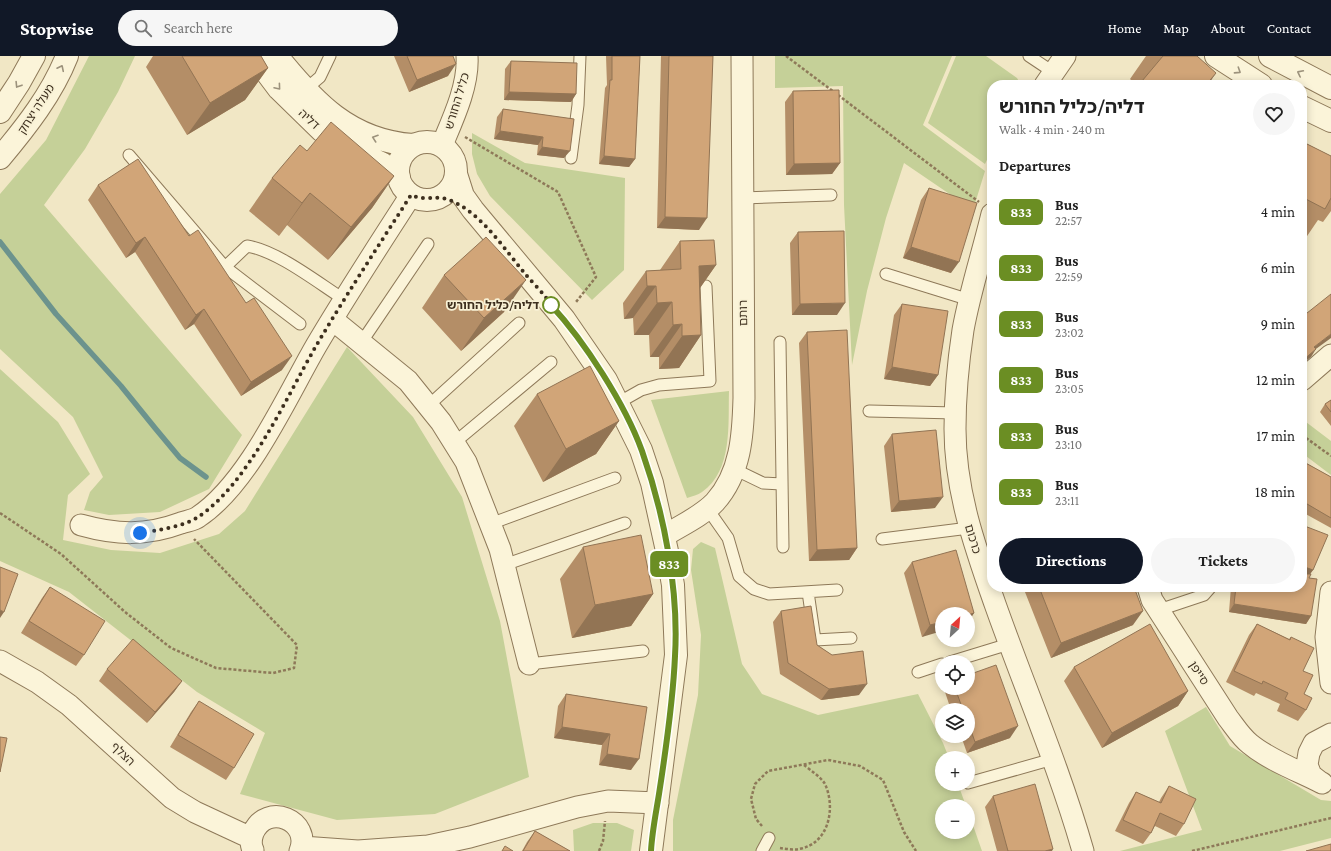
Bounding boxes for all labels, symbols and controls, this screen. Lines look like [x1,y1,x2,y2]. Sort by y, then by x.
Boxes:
search box [118,10,398,46]
icon: search [132,17,154,39]
text: Stopwise [20,18,94,39]
text: Search here [164,20,233,36]
text: Home [1108,20,1141,36]
text: Map [1163,20,1189,36]
text: About [1211,20,1245,36]
text: Contact [1267,20,1311,36]
one-way arrow [56,65,64,73]
one-way arrow [1234,66,1241,74]
one-way arrow [1297,70,1304,78]
street label: כליל החורש [442,71,472,131]
one-way arrow [16,80,23,87]
street label: מעלה יצחק [15,81,57,137]
one-way arrow [273,82,280,89]
button: heart [1253,93,1295,135]
text: דליה/כליל החורש [999,96,1145,117]
street label: דליה [296,106,323,133]
text: Walk · 4 min · 240 m [999,122,1105,137]
one-way arrow [372,135,379,143]
text: Departures [999,158,1071,174]
text: Bus [1055,197,1078,213]
text: 833 [1010,204,1032,220]
text: 4 min [1260,204,1295,220]
text: 22:57 [1055,213,1082,228]
text: Bus [1055,253,1078,269]
text: 833 [1010,260,1032,276]
text: 6 min [1261,260,1295,276]
text: 22:59 [1055,269,1083,284]
marker: דליה/כליל החורש [542,296,560,314]
place label: דליה/כליל החורש [447,298,539,312]
street label: רותם [736,300,750,326]
text: Bus [1055,309,1078,325]
text: 833 [1010,316,1032,332]
text: 9 min [1261,316,1295,332]
text: 23:02 [1055,325,1084,340]
text: Bus [1055,365,1078,381]
text: 833 [1010,372,1032,388]
text: 12 min [1256,372,1295,388]
text: 23:05 [1055,381,1084,396]
text: Bus [1055,421,1078,437]
text: 833 [1010,428,1032,444]
text: 17 min [1256,428,1295,444]
text: 23:10 [1055,437,1082,452]
text: Bus [1055,477,1078,493]
text: 833 [1010,484,1032,500]
text: 18 min [1255,484,1295,500]
text: 23:11 [1055,493,1079,508]
your location [130,523,150,543]
street label: כרכום [962,523,984,555]
button: Directions [999,538,1143,584]
button: Tickets [1151,538,1295,584]
line badge: 833 [646,551,692,577]
text: 833 [658,556,680,572]
north arrow [935,607,975,647]
map controls [935,607,975,839]
button: locate [935,655,975,695]
street label: סייפן [1186,658,1212,688]
button: layers [935,703,975,743]
street label: הצלף [108,739,138,769]
button: + [935,751,975,791]
button: − [935,799,975,839]

